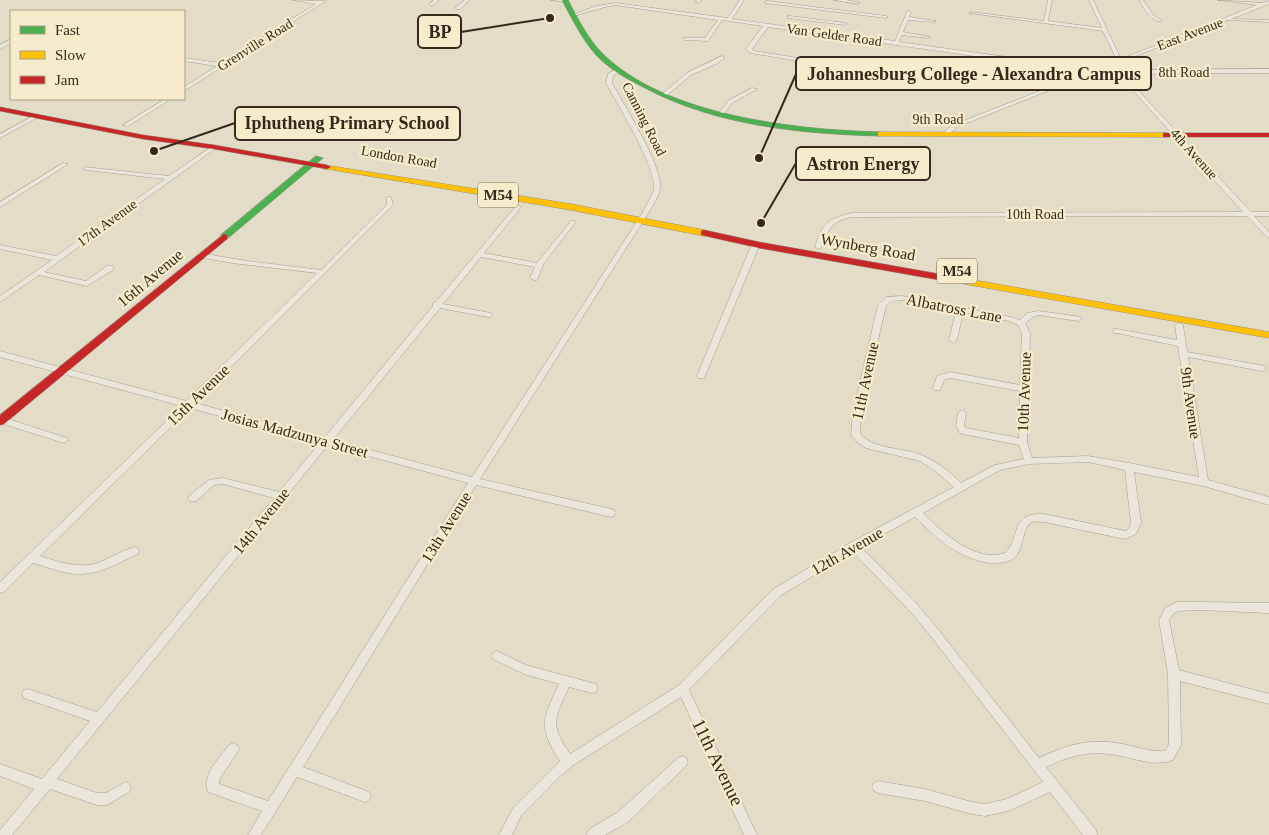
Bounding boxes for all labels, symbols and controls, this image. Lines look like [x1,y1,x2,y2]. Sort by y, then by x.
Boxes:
legend [10,10,185,100]
callout: BP [418,15,461,48]
street label: East Avenue [1155,15,1225,53]
street label: Grenville Road [215,16,295,74]
street label: Van Gelder Road [785,21,883,49]
text: Fast [55,22,81,38]
text: BP [428,22,452,42]
text: Slow [55,47,86,63]
callout: Johannesburg College - Alexandra Campus [796,57,1151,90]
text: Johannesburg College - Alexandra Campus [807,64,1141,84]
street label: 8th Road [1159,65,1209,80]
text: Jam [55,72,79,88]
street label: Canning Road [619,80,669,158]
callout: Iphutheng Primary School [235,107,460,140]
street label: 9th Road [913,112,963,127]
text: Iphutheng Primary School [244,113,450,133]
street label: 4th Avenue [1167,126,1221,182]
street label: London Road [360,143,438,171]
callout: Astron Energy [796,147,930,180]
text: Astron Energy [806,154,920,174]
road number: M54 [478,182,518,208]
street label: 17th Avenue [74,196,140,250]
street label: 10th Road [1006,207,1064,222]
street label: Wynberg Road [819,230,917,265]
street label: 16th Avenue [114,246,186,310]
road number: M54 [937,258,977,284]
street label: Albatross Lane [905,290,1003,326]
street label: 11th Avenue [848,340,882,422]
street label: 10th Avenue [1014,352,1034,432]
street label: 15th Avenue [163,361,233,429]
street label: 9th Avenue [1178,366,1204,440]
street label: Josias Madzunya Street [220,405,371,462]
street label: 14th Avenue [229,485,293,557]
street label: 13th Avenue [418,489,474,565]
street label: 12th Avenue [808,524,886,578]
street label: 11th Avenue [688,715,748,809]

